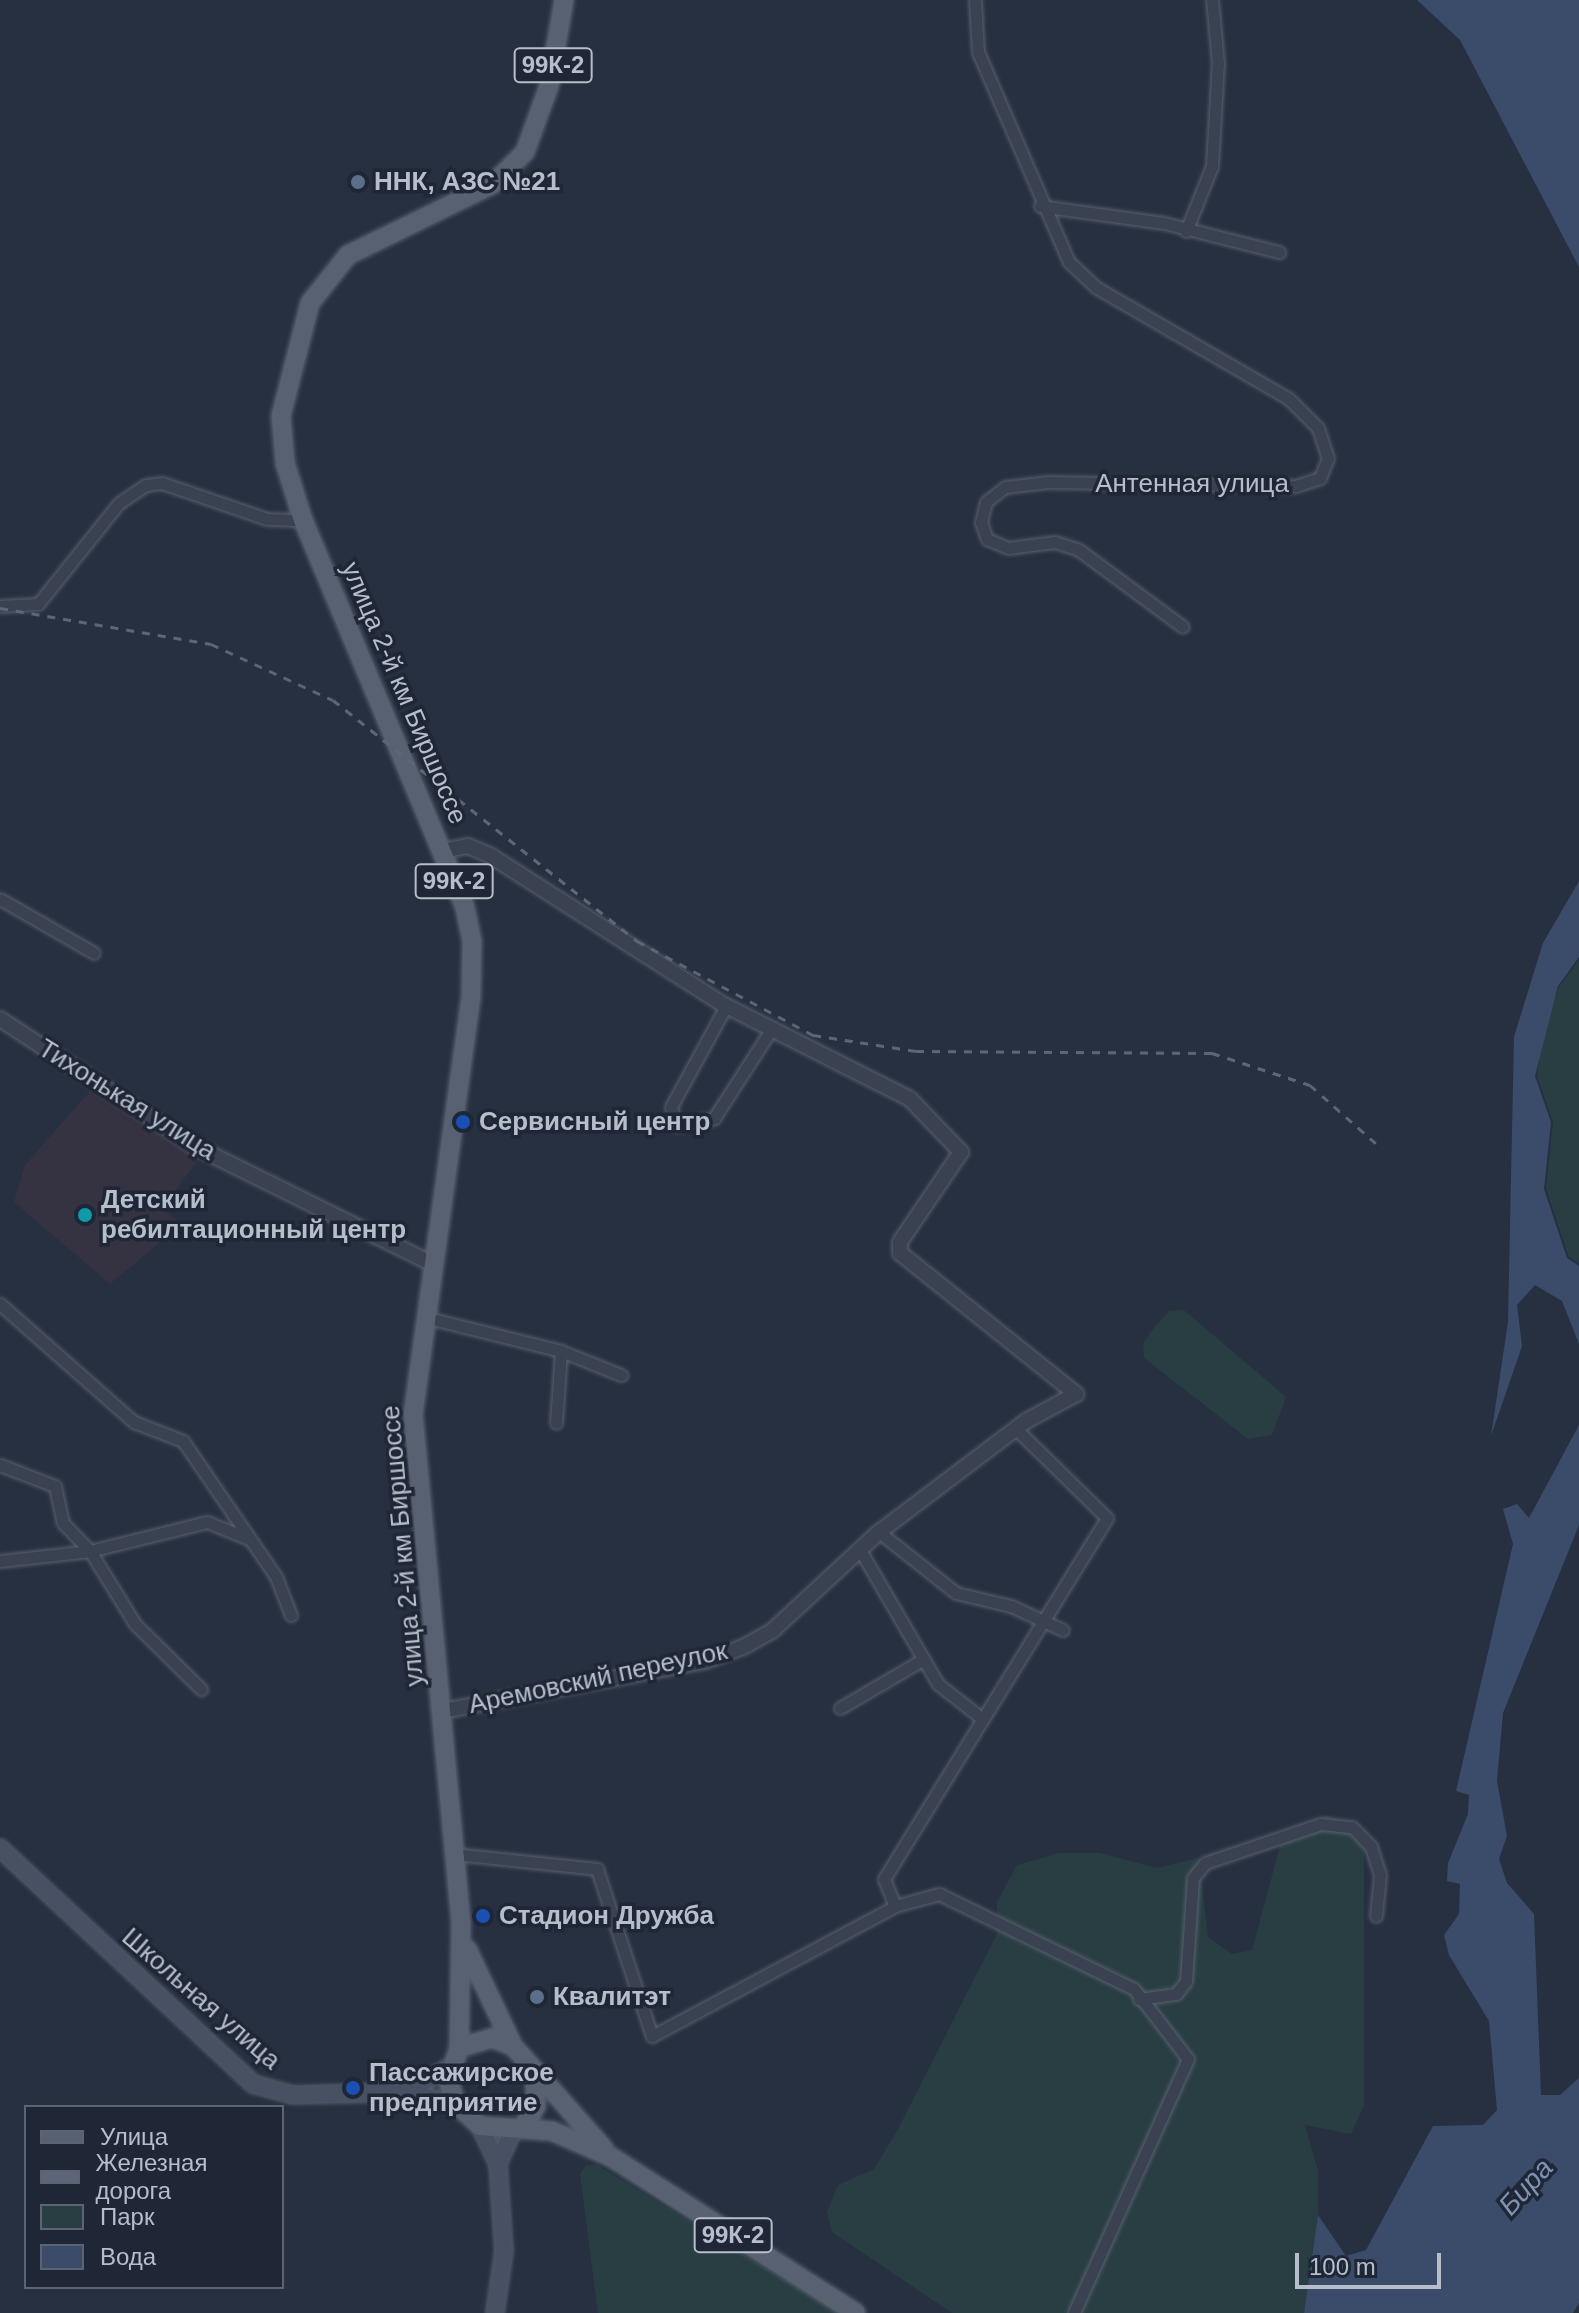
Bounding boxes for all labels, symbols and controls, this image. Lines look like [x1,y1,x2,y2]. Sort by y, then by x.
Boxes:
road number: 99К-2 [513,45,593,85]
place label: ННК, АЗС №21 [374,166,560,198]
marker: ННК, АЗС №21 [349,173,367,191]
street label: Антенная улица [1095,468,1289,500]
street label: улица 2-й км Биршоссе [335,557,473,829]
road number: 99К-2 [414,861,494,901]
street label: Тихонькая улица [32,1033,222,1167]
place label: Сервисный центр [479,1106,710,1138]
marker: Сервисный центр [454,1113,472,1131]
place label: Детский ребилтационный центр [101,1184,406,1246]
marker: Детский ребилтационный центр [76,1206,94,1224]
street label: улица 2-й км Биршоссе [375,1404,431,1688]
street label: Аремовский переулок [466,1635,730,1721]
place label: Стадион Дружба [499,1900,714,1932]
marker: Стадион Дружба [474,1907,492,1925]
street label: Школьная улица [115,1922,287,2076]
place label: Квалитэт [553,1981,671,2013]
marker: Квалитэт [528,1988,546,2006]
place label: Пассажирское предприятие [369,2057,554,2118]
marker: Пассажирское предприятие [344,2079,362,2097]
legend [24,2105,284,2289]
text: Улица [100,2123,168,2150]
text: Железная дорога [96,2149,207,2204]
water label: Бира [1492,2152,1560,2222]
text: Парк [100,2203,154,2230]
road number: 99К-2 [693,2215,773,2255]
scale bar [1299,2237,1445,2287]
text: Вода [100,2243,156,2270]
text: 100 m [1309,2253,1376,2280]

